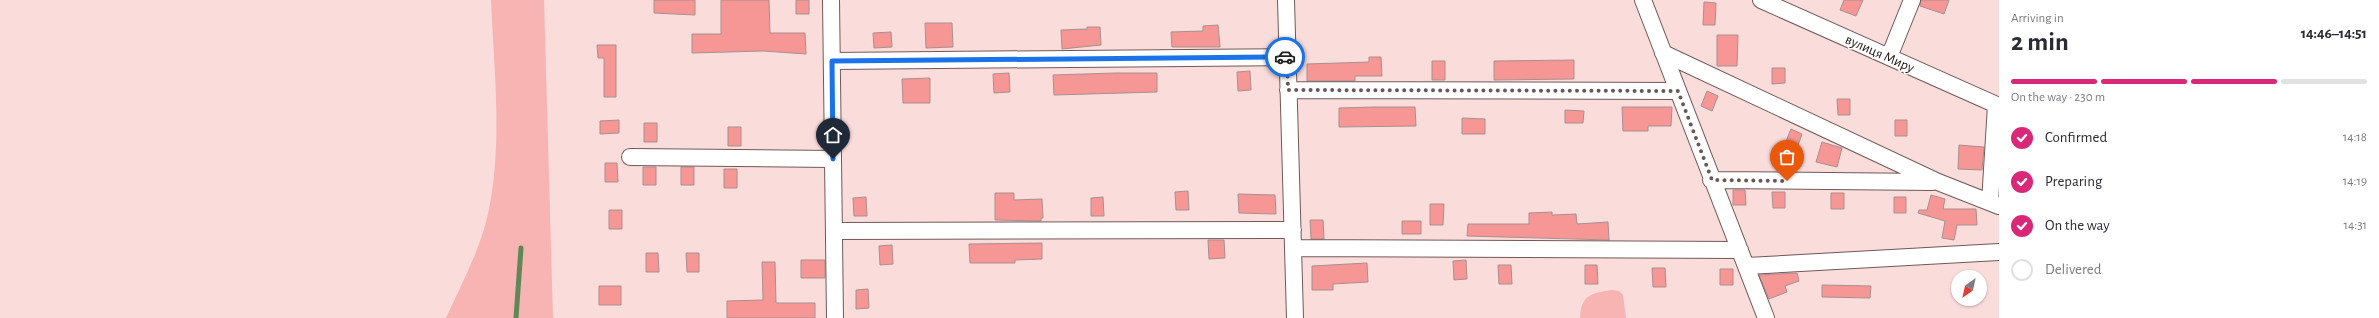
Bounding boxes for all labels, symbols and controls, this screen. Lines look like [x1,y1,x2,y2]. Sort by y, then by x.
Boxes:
text: Arriving in [2011,12,2064,25]
text: 14:46–14:51 [2301,26,2367,41]
text: 2 min [2011,29,2069,55]
street label: вулиця Миру [1843,33,1916,75]
courier [1265,37,1305,77]
icon: car [1274,46,1296,68]
text: On the way · 230 m [2011,91,2105,104]
pin [816,118,850,159]
icon: home [822,124,844,146]
icon: check [2011,127,2033,149]
text: Confirmed [2045,130,2107,145]
text: 14:18 [2343,131,2367,144]
pin [1770,140,1804,181]
icon: bag [1776,146,1798,168]
icon: check [2011,171,2033,193]
text: Preparing [2045,174,2102,189]
text: 14:19 [2343,175,2367,188]
icon: check [2011,215,2033,237]
text: On the way [2045,218,2110,233]
text: 14:31 [2343,219,2367,232]
text: Delivered [2045,262,2102,277]
north arrow [1951,270,1987,306]
map controls [1951,270,1987,306]

